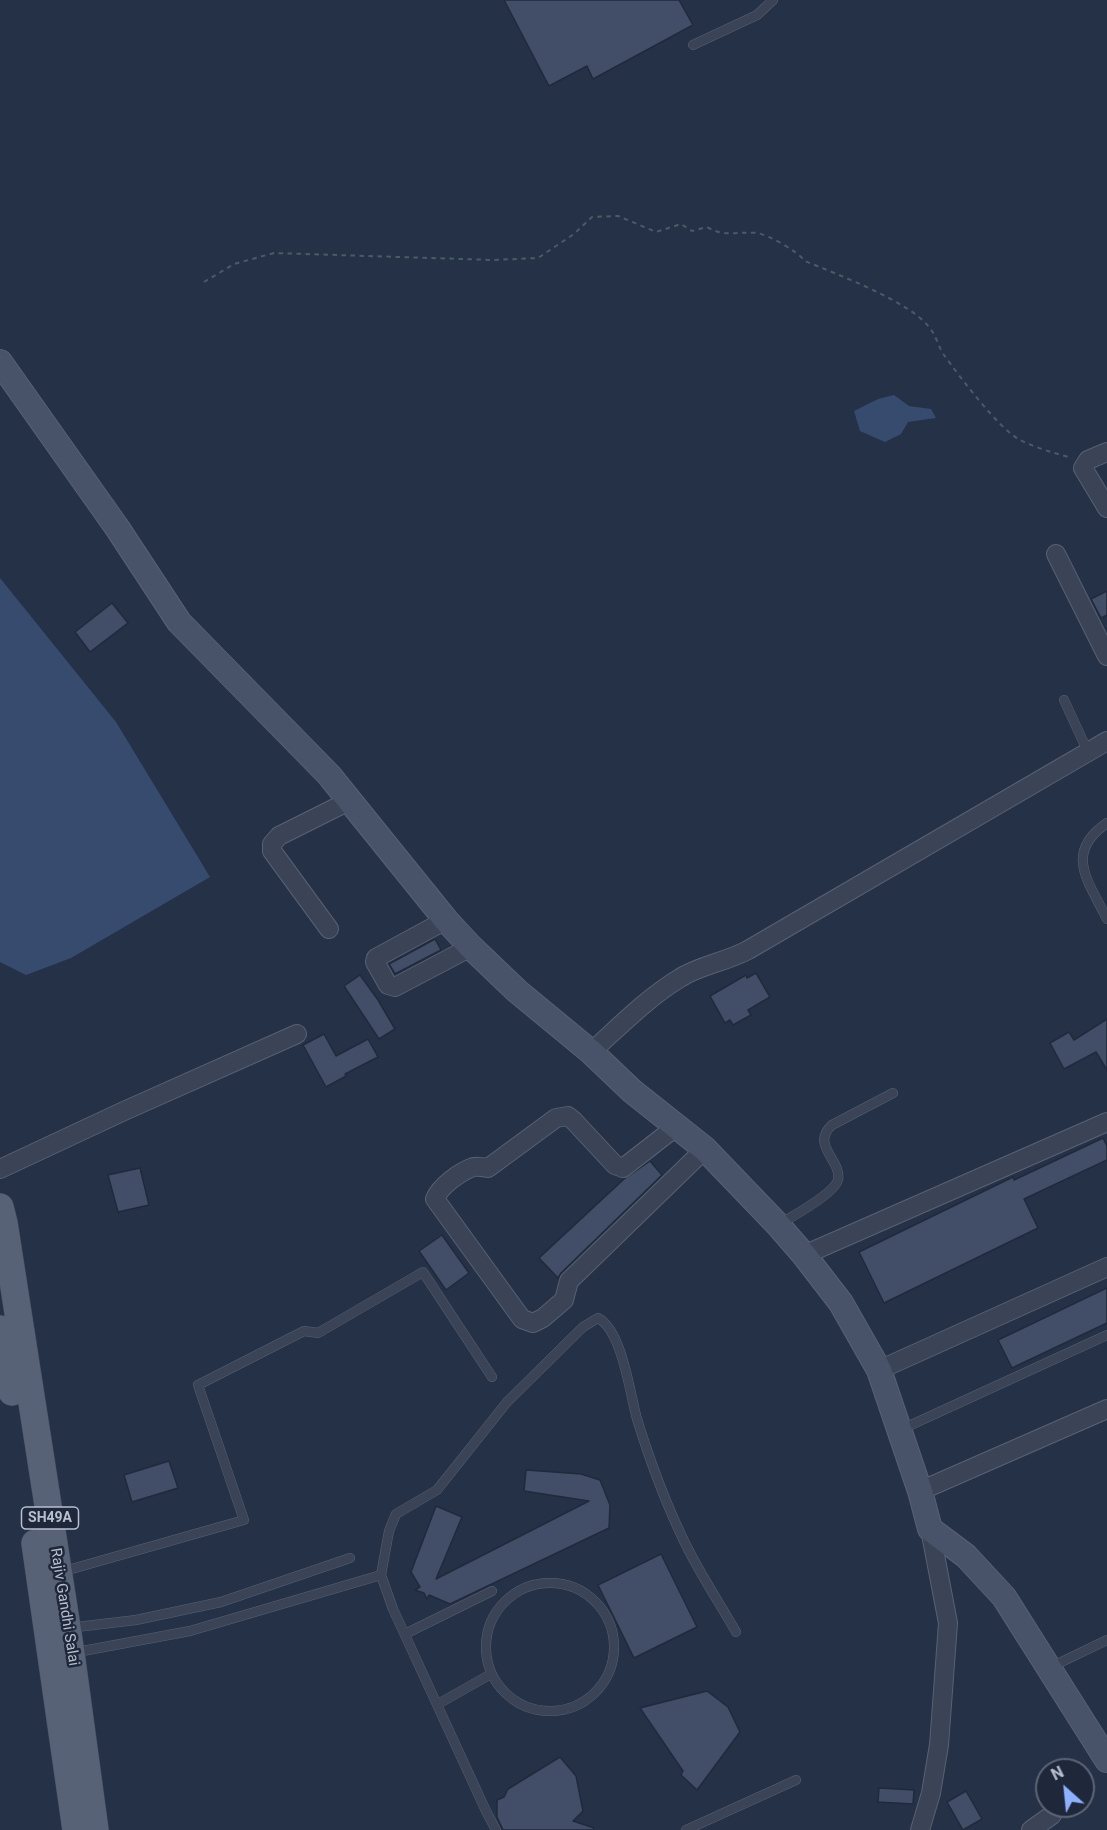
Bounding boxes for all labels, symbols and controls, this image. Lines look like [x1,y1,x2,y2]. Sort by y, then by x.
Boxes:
road number: SH49A [22,1507,78,1529]
street label: Rajiv Gandhi Salai [46,1547,82,1667]
north arrow [1035,1758,1095,1818]
text: N [1048,1762,1067,1784]

